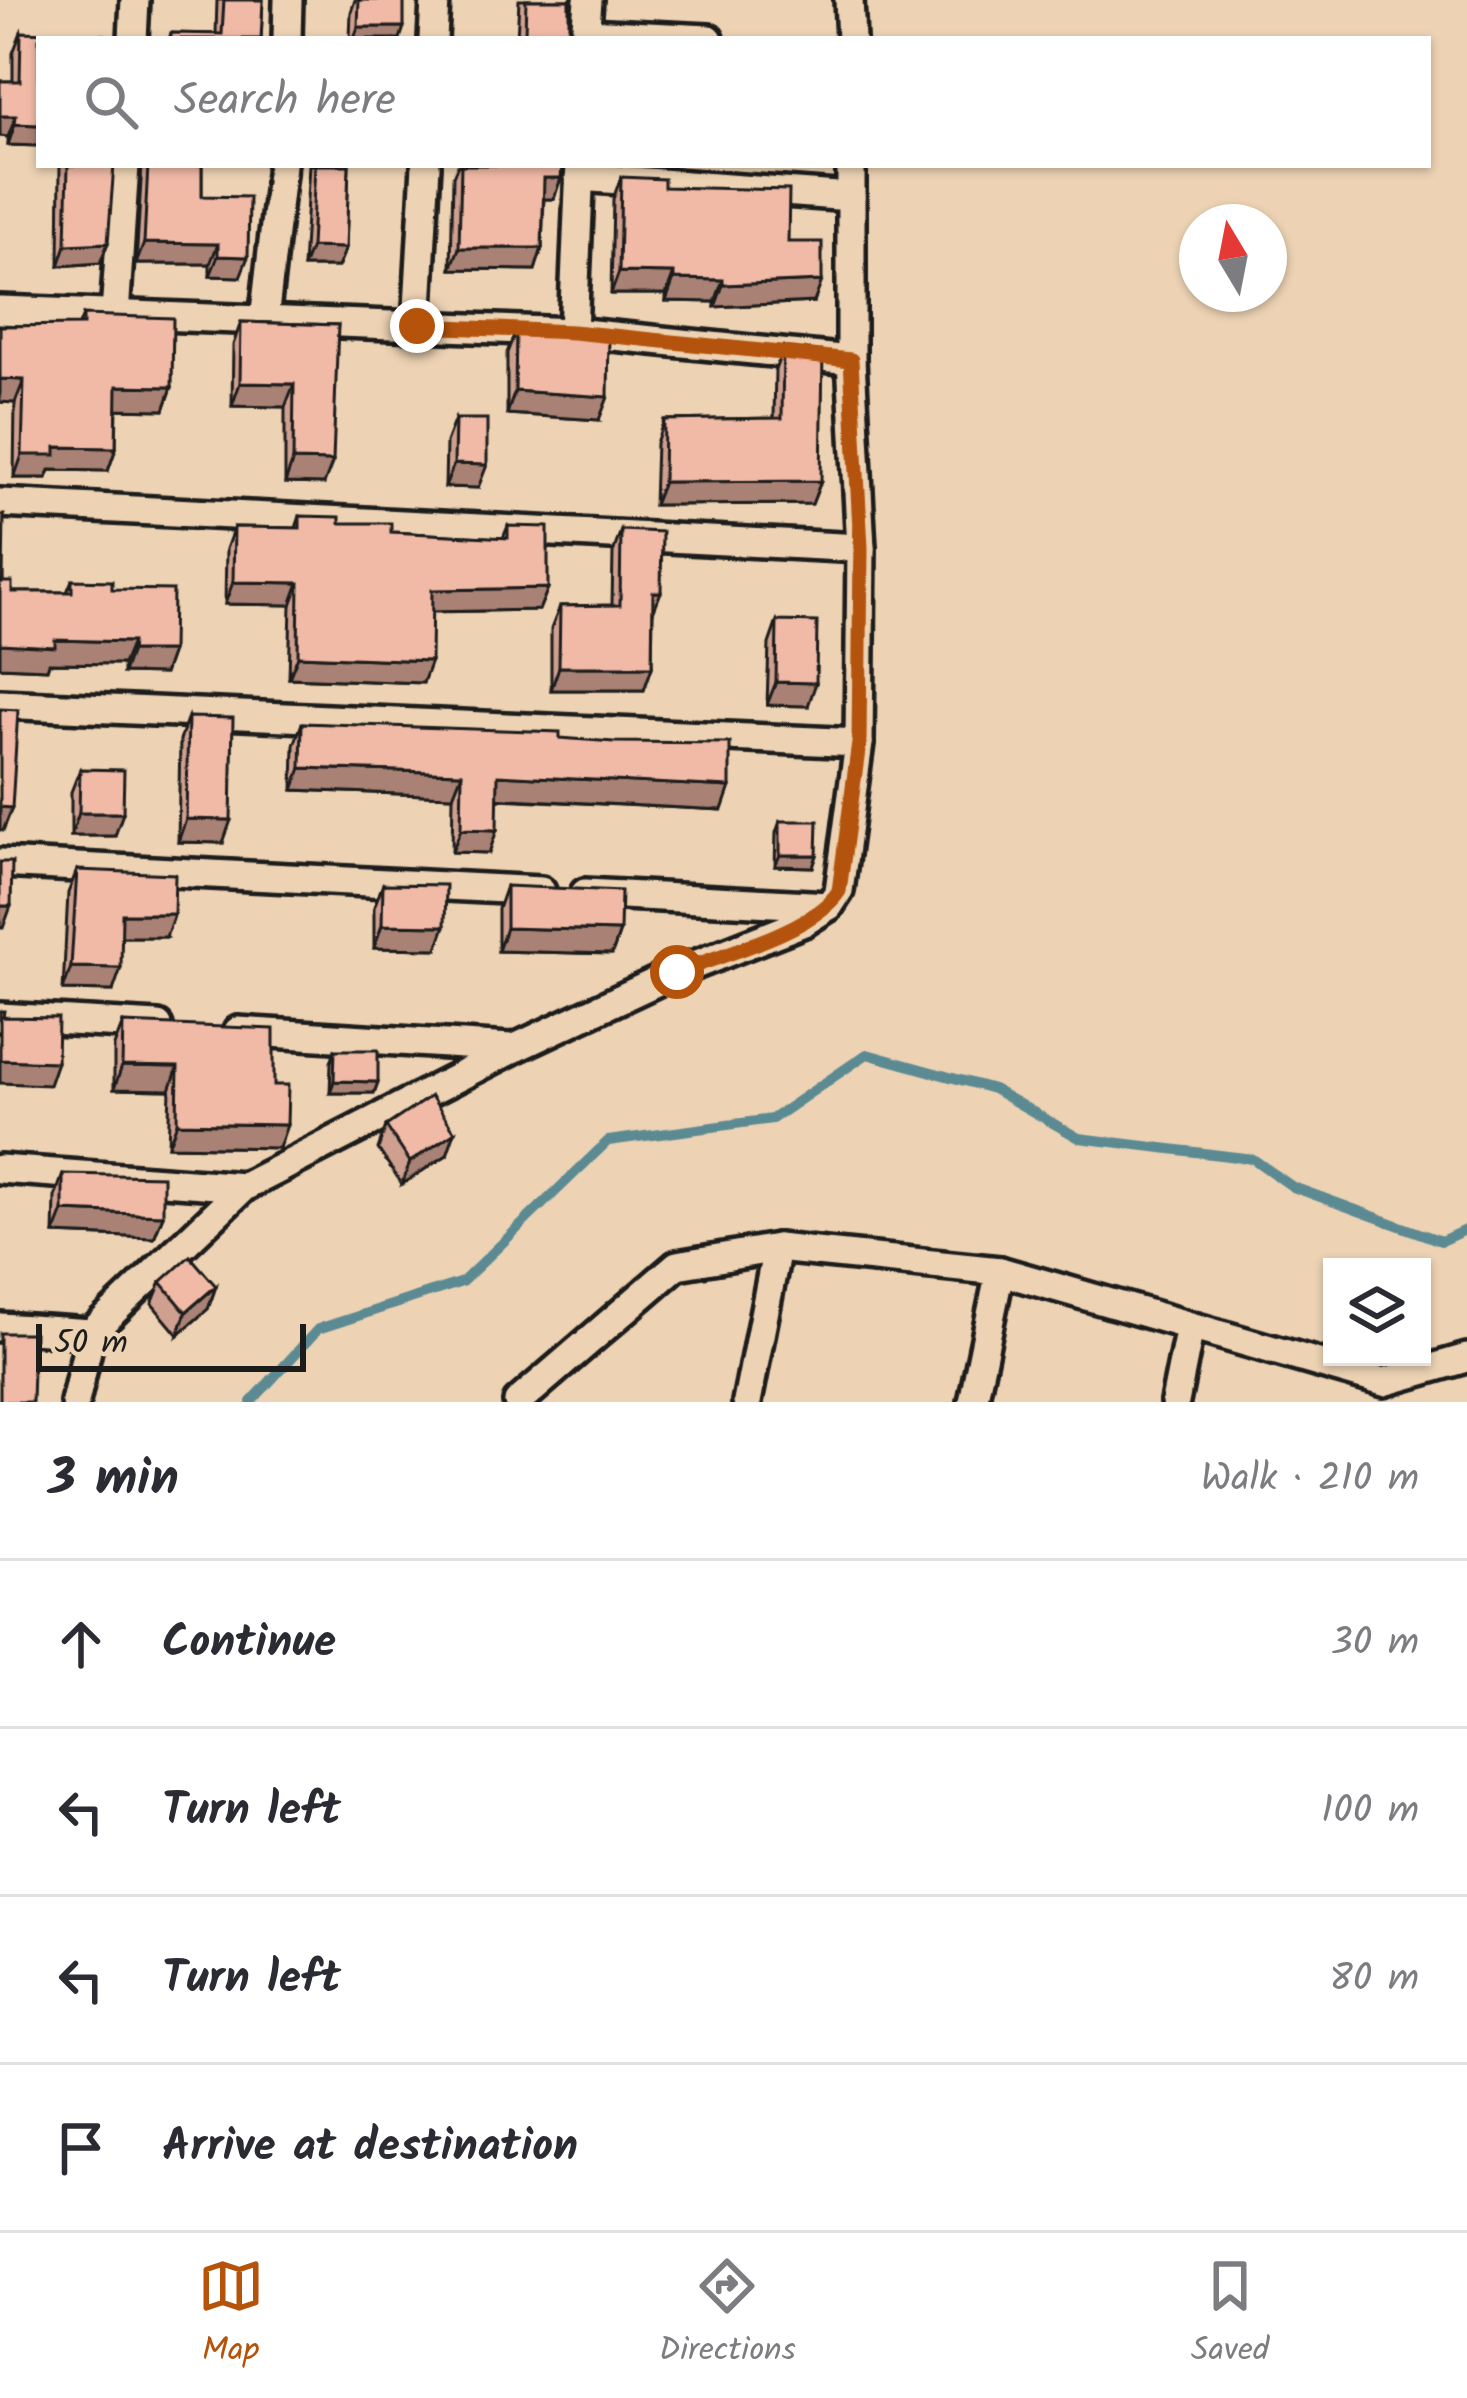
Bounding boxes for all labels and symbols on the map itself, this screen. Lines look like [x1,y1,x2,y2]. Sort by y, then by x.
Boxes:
north arrow [1179,204,1287,312]
route end [390,299,444,353]
route start [650,945,704,999]
scale bar [36,1318,306,1371]

